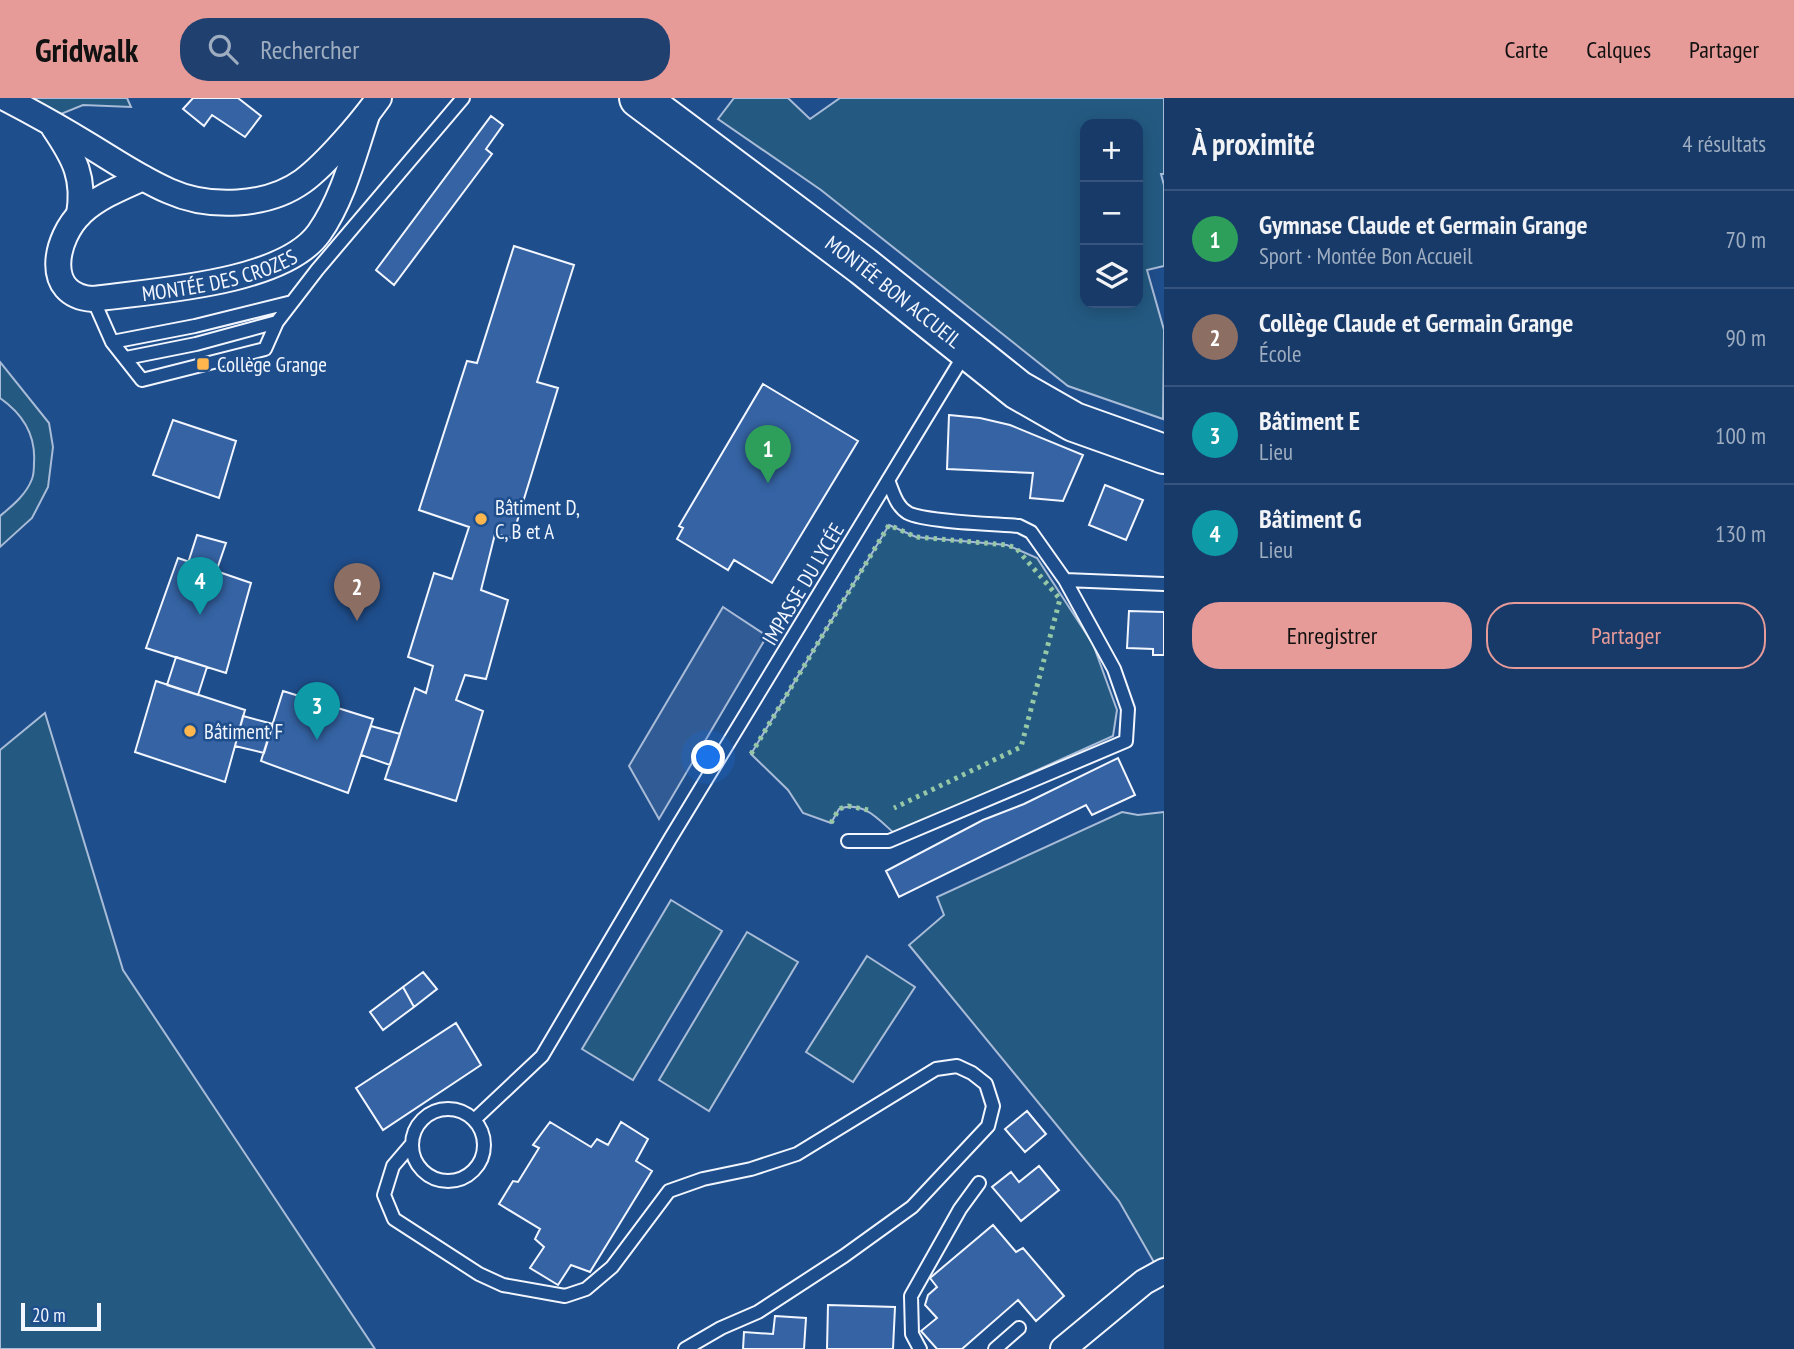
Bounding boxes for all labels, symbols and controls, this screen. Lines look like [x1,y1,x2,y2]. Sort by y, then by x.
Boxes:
search box [180,18,670,81]
text: Gridwalk [35,28,138,71]
icon: search [204,30,242,68]
text: Rechercher [260,33,359,66]
text: Carte [1505,34,1548,65]
text: Calques [1586,34,1651,65]
text: Partager [1689,34,1759,65]
map controls [1080,119,1143,308]
button: + [1080,119,1143,182]
text: À proximité [1192,124,1315,163]
text: 4 résultats [1682,129,1766,158]
button: − [1080,182,1143,245]
text: Gymnase Claude et Germain Grange [1259,208,1588,241]
text: 1 [1210,225,1221,254]
text: 70 m [1725,225,1766,254]
street label: MONTÉE BON ACCUEIL [820,229,968,354]
text: Sport · Montée Bon Accueil [1259,241,1473,270]
street label: MONTÉE DES CROZES [140,242,302,307]
button: layers [1080,245,1143,308]
text: Collège Claude et Germain Grange [1259,306,1573,339]
text: 2 [1210,323,1221,352]
text: 90 m [1725,323,1766,352]
text: École [1259,339,1301,368]
place label: Collège Grange [217,351,327,378]
marker: Collège Grange [195,356,211,372]
text: Bâtiment E [1259,404,1360,437]
text: 3 [1210,421,1221,450]
text: 100 m [1715,421,1766,450]
pin: 1 [745,425,791,483]
text: Lieu [1259,437,1293,466]
place label: Bâtiment D, C, B et A [495,494,580,545]
text: Bâtiment G [1259,502,1362,535]
marker: Bâtiment D, C, B et A [473,511,489,527]
street label: IMPASSE DU LYCÉE [756,518,850,650]
text: 4 [1210,519,1221,548]
text: 130 m [1715,519,1766,548]
text: Lieu [1259,535,1293,564]
pin: 4 [177,557,223,615]
pin: 2 [334,563,380,621]
button: Enregistrer [1192,602,1472,669]
button: Partager [1486,602,1766,669]
pin: 3 [294,682,340,740]
place label: Bâtiment F [204,718,283,745]
marker: Bâtiment F [182,723,198,739]
your location [691,740,725,774]
scale bar [21,1300,102,1332]
text: 20 m [32,1303,66,1327]

